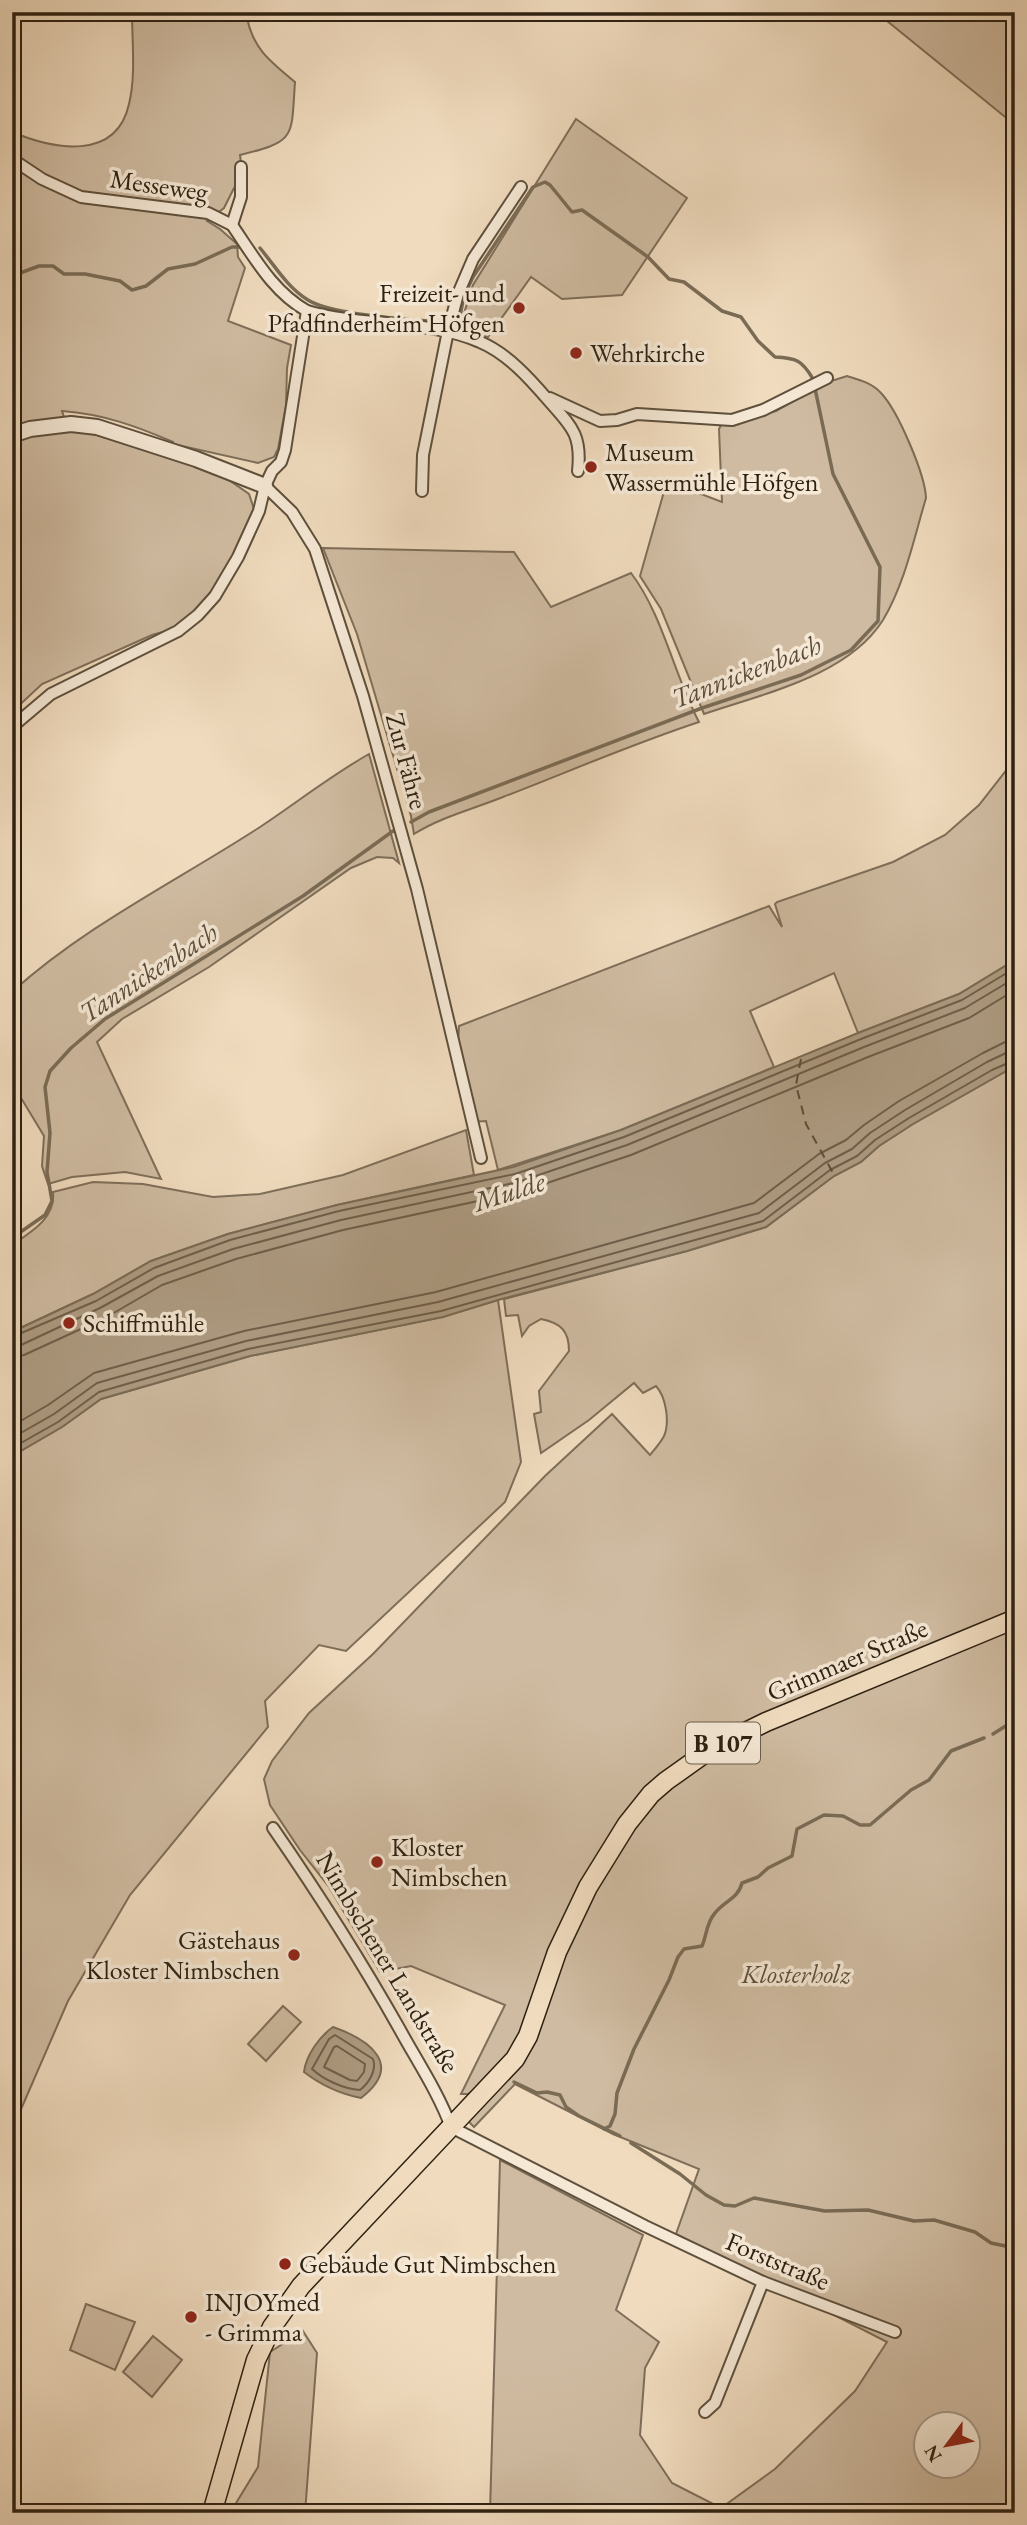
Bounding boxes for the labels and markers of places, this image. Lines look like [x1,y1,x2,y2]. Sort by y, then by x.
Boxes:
place label: Freizeit- und Pfadfinderheim Höfgen [268,276,506,340]
marker: Freizeit- und Pfadfinderheim Höfgen [511,300,527,316]
place label: Wehrkirche [590,336,705,370]
marker: Wehrkirche [568,345,584,361]
place label: Museum Wassermühle Höfgen [605,435,819,499]
marker: Museum Wassermühle Höfgen [583,459,599,475]
place label: Schiffmühle [83,1306,204,1340]
marker: Schiffmühle [61,1315,77,1331]
place label: Kloster Nimbschen [391,1830,508,1894]
marker: Kloster Nimbschen [369,1854,385,1870]
place label: Gästehaus Kloster Nimbschen [86,1923,280,1987]
marker: Gästehaus Kloster Nimbschen [286,1947,302,1963]
place label: Gebäude Gut Nimbschen [299,2247,557,2281]
marker: Gebäude Gut Nimbschen [277,2256,293,2272]
place label: INJOYmed - Grimma [205,2285,321,2349]
marker: INJOYmed - Grimma [183,2309,199,2325]

